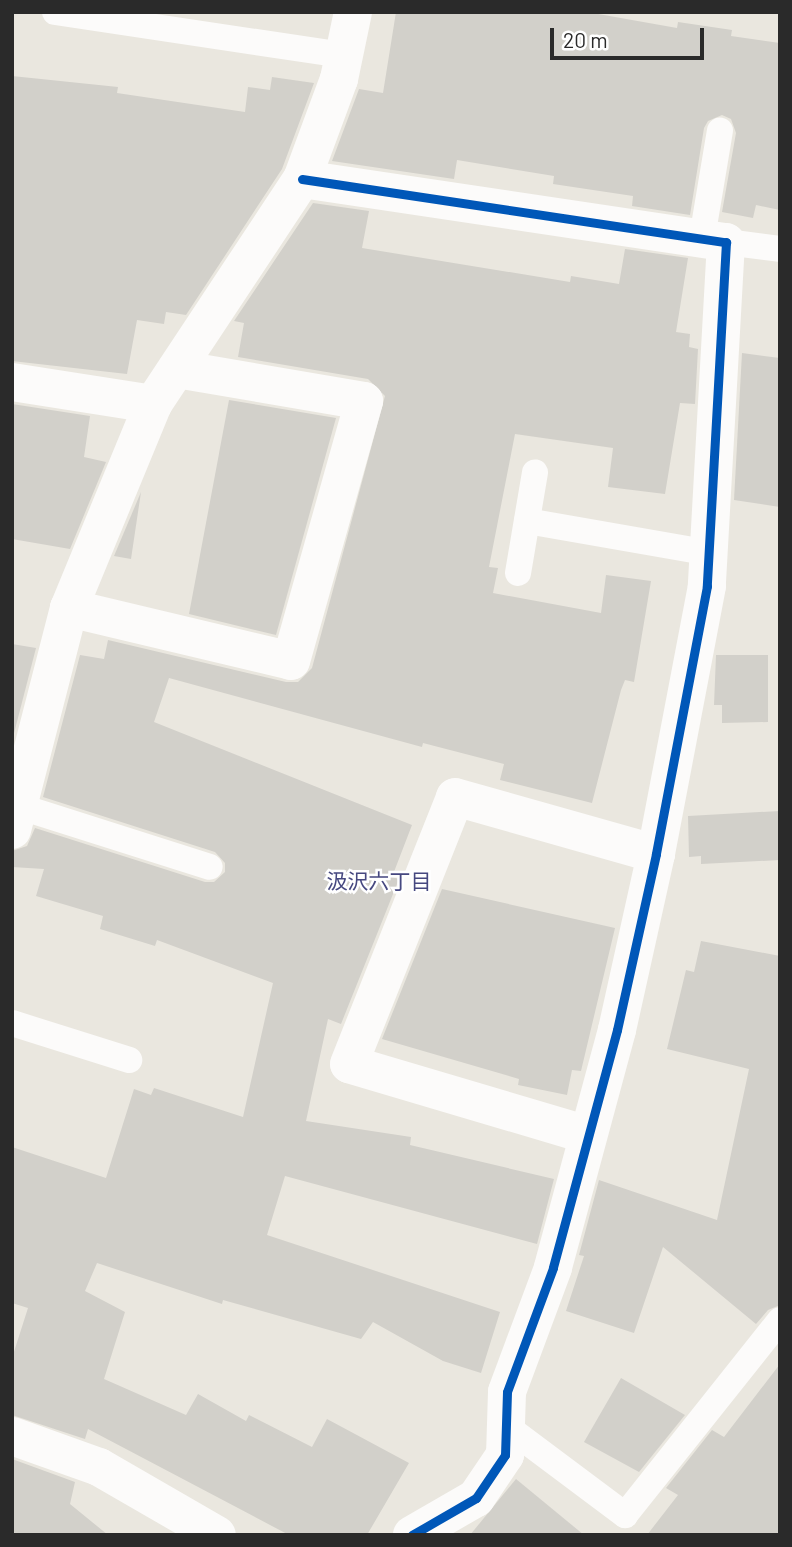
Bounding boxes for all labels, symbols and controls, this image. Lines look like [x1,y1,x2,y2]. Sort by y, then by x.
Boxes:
scale bar [554,14,708,58]
text: 20 m [563,27,608,52]
district label: 汲沢六丁目 [327,868,431,894]

